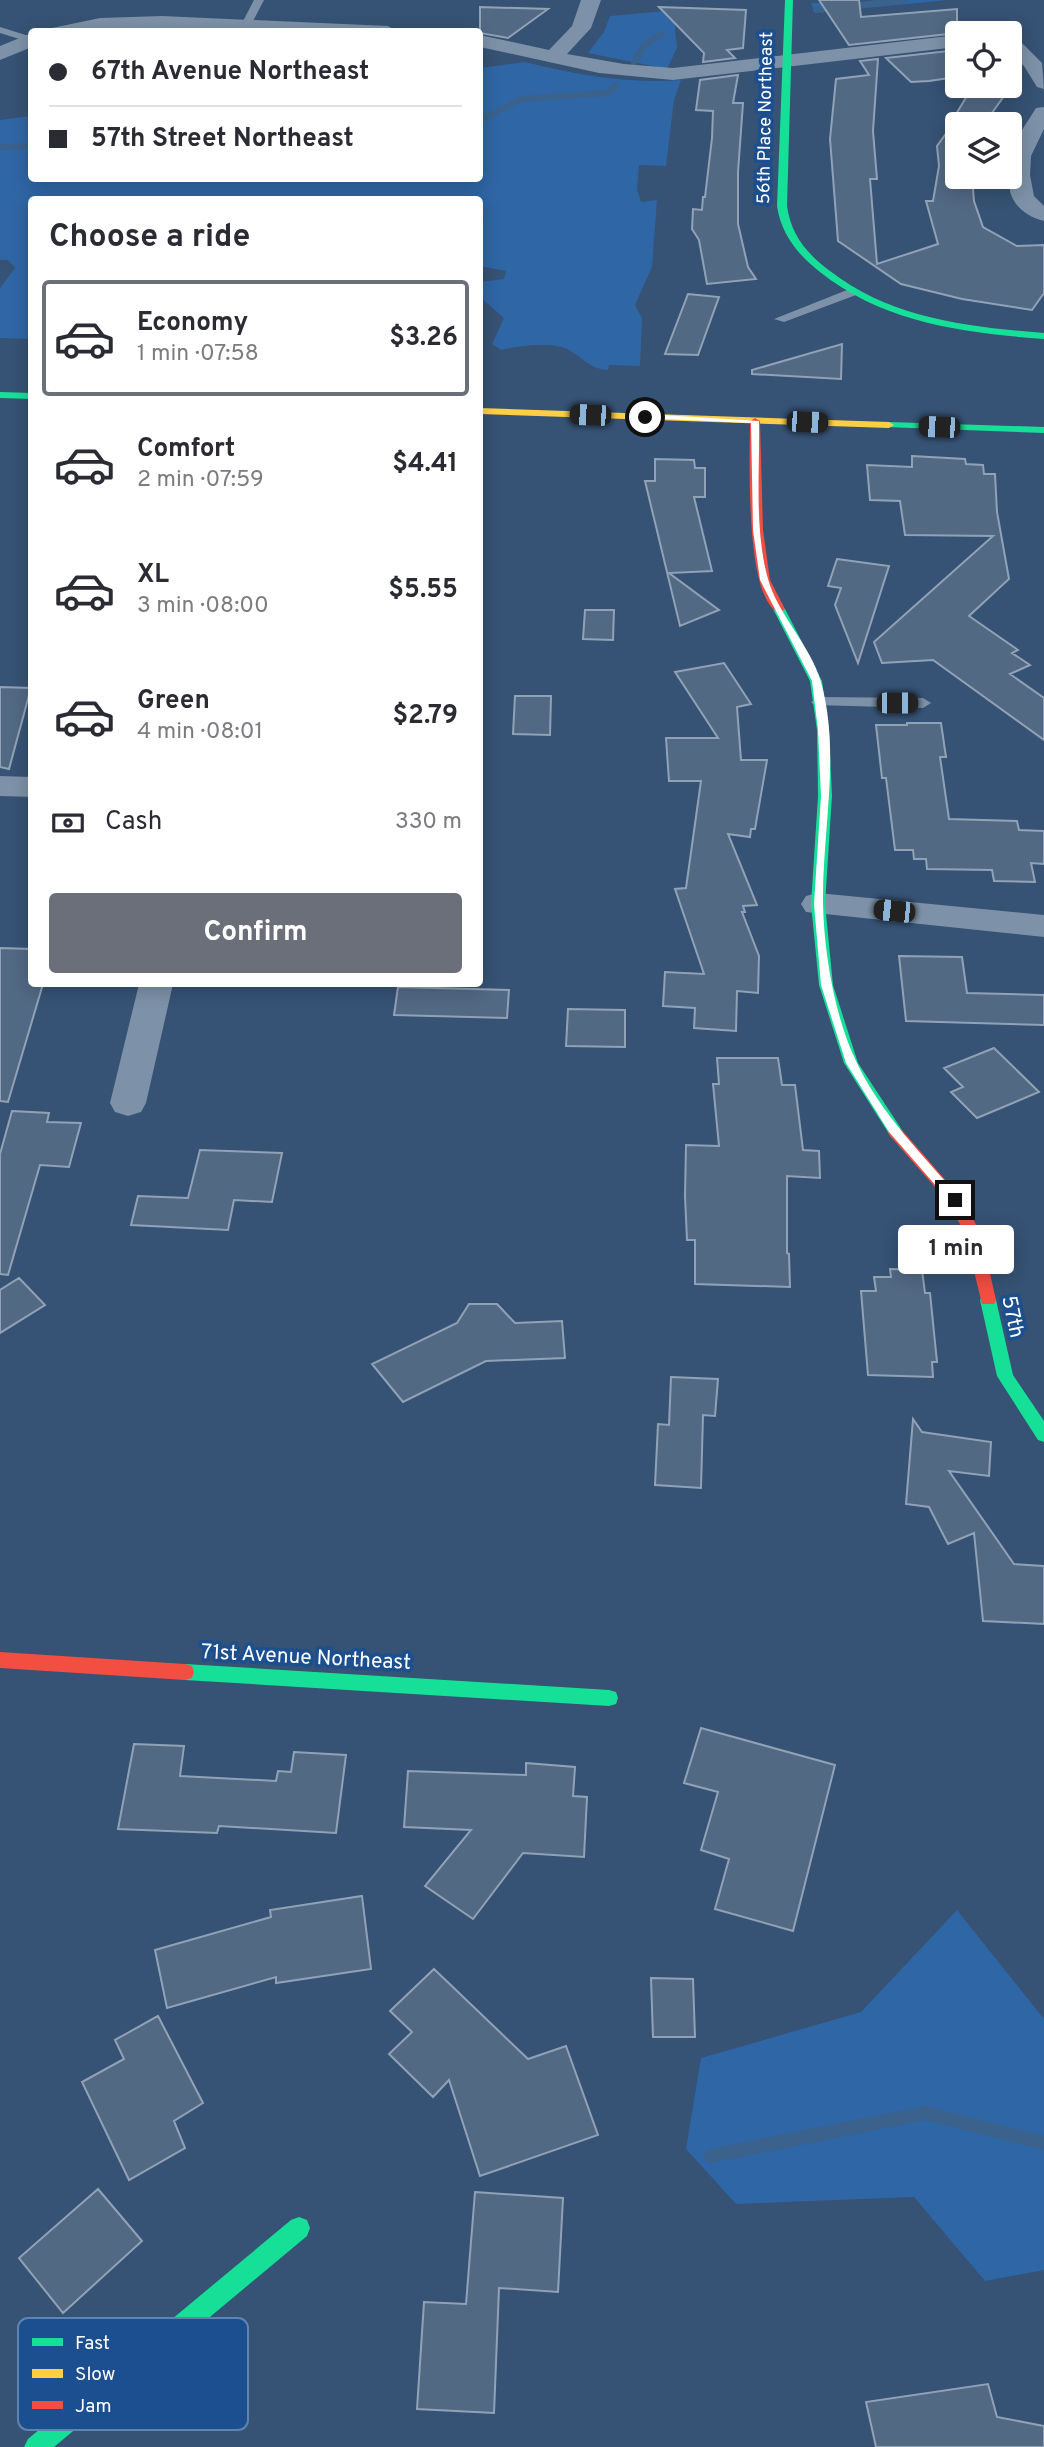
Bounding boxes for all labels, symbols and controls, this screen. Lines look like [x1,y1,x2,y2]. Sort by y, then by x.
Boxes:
map controls [945,21,1022,189]
button: locate [945,21,1022,98]
street label: 56th Place Northeast [753,32,779,204]
text: 67th Avenue Northeast [91,56,369,89]
button: layers [945,112,1022,189]
text: 57th Street Northeast [91,123,354,156]
text: Choose a ride [49,218,250,258]
icon: car [53,307,116,370]
text: Economy [137,307,248,340]
text: $3.26 [389,322,458,355]
text: 1 min · 07:58 [137,340,259,369]
route start [629,401,661,433]
car [569,404,612,426]
car [786,411,829,433]
car [918,416,961,438]
icon: car [53,433,116,496]
text: Comfort [137,433,235,466]
text: $4.41 [392,448,458,481]
text: 2 min · 07:59 [137,466,264,495]
icon: car [53,559,116,622]
text: XL [137,559,169,592]
text: $5.55 [388,574,458,607]
text: 3 min · 08:00 [137,592,269,621]
icon: car [53,685,116,748]
text: Green [137,685,210,718]
car [877,693,919,714]
text: $2.79 [392,700,458,733]
text: 4 min · 08:01 [137,718,263,747]
icon: cash [49,804,87,842]
text: Cash [105,806,162,839]
text: 330 m [395,808,462,837]
button: Confirm [49,893,462,973]
car [873,898,916,924]
route end [939,1184,971,1216]
callout: 1 min [897,1224,1013,1274]
text: 1 min [928,1235,984,1264]
street label: 57th [994,1293,1030,1341]
street label: 71st Avenue Northeast [200,1639,412,1677]
legend [18,2318,248,2430]
text: Fast [75,2332,110,2356]
text: Slow [75,2363,115,2387]
text: Jam [75,2395,112,2419]

